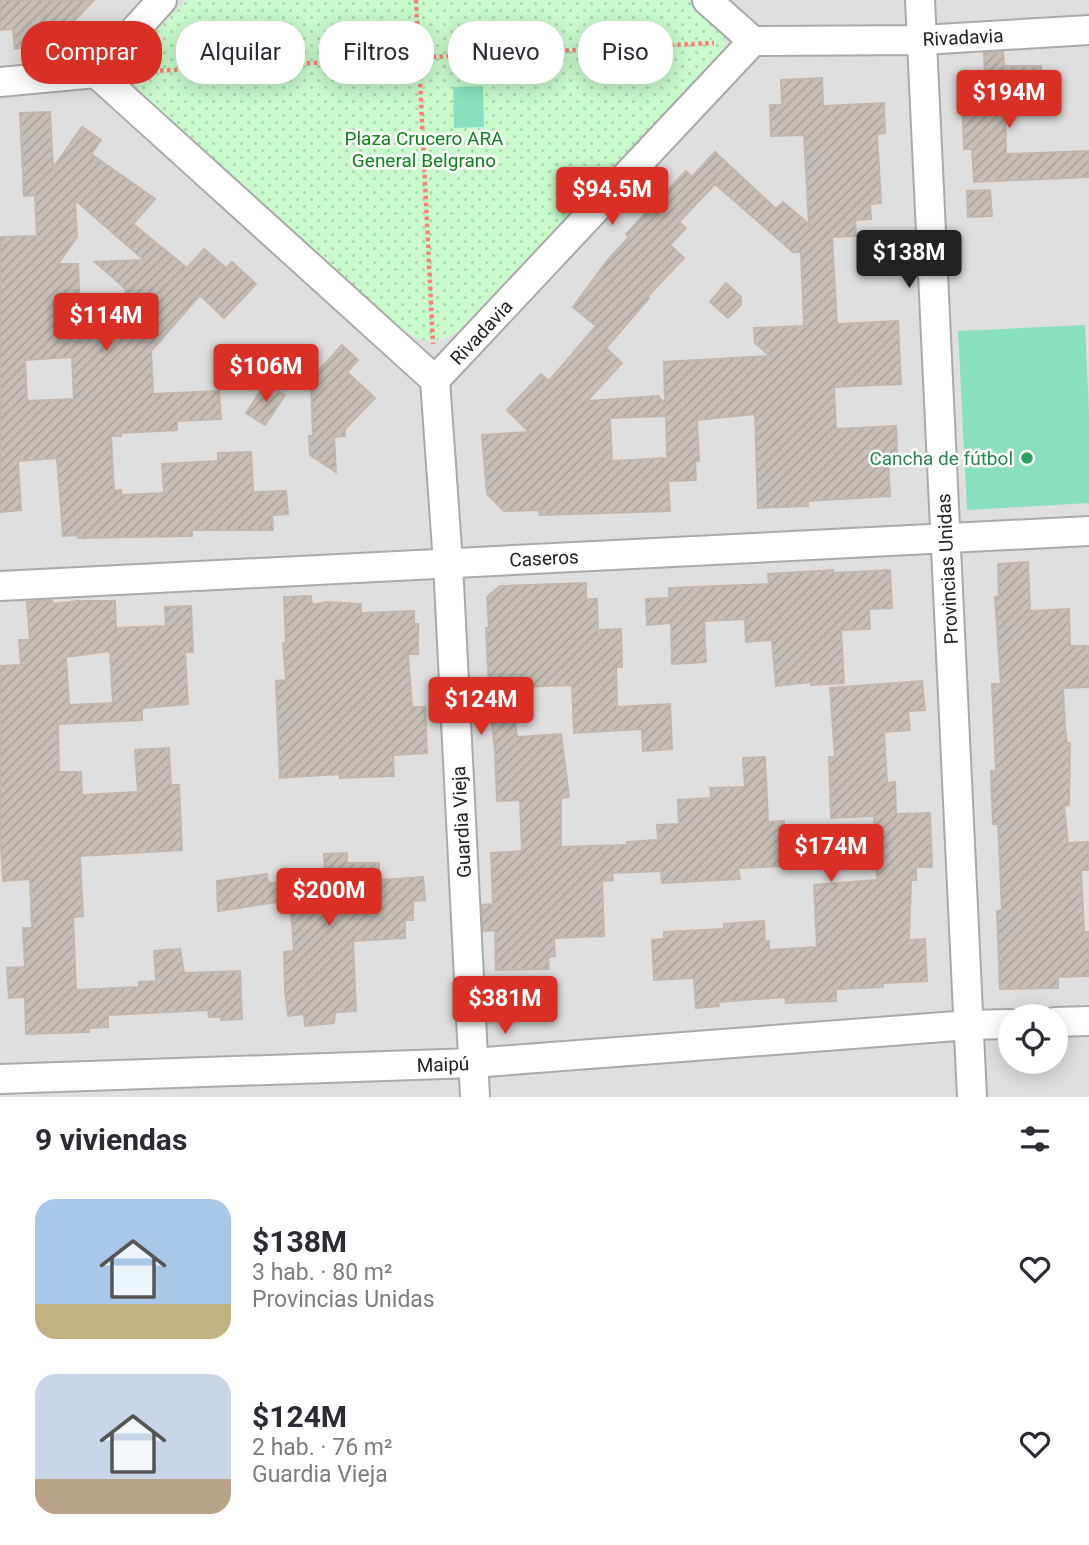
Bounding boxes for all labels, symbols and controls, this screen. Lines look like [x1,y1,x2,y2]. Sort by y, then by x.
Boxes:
chip: Comprar [21,21,162,84]
chip: Alquilar [176,21,305,84]
chip: Filtros [319,21,434,84]
chip: Nuevo [448,21,564,84]
chip: Piso [578,21,673,84]
street label: Rivadavia [922,24,1004,51]
pin: $194M [960,71,1058,130]
text: $194M [973,79,1045,106]
park label: Plaza Crucero ARA General Belgrano [344,127,504,172]
pin: $94.5M [555,168,669,227]
text: $94.5M [572,176,652,203]
pin: $138M [860,230,958,290]
text: $138M [873,239,945,266]
pin: $114M [57,294,155,353]
street label: Rivadavia [445,295,517,370]
text: $114M [70,302,142,329]
pin: $106M [217,344,315,404]
text: $106M [230,353,302,380]
place label: Cancha de fútbol [869,447,1013,470]
marker: Cancha de fútbol [1019,450,1035,466]
street label: Provincias Unidas [932,493,963,645]
street label: Caseros [509,545,579,572]
pin: $124M [432,678,530,737]
text: $124M [445,686,517,713]
street label: Guardia Vieja [447,765,476,879]
pin: $174M [782,824,880,884]
text: $174M [795,833,867,860]
pin: $200M [280,869,378,928]
text: $200M [293,877,365,904]
pin: $381M [456,976,554,1036]
text: $381M [469,985,541,1012]
map controls [998,1004,1068,1074]
button: locate [998,1004,1068,1074]
street label: Maipú [416,1052,470,1077]
icon: filters [1016,1120,1054,1158]
text: 9 viviendas [35,1122,187,1157]
text: $138M [252,1224,347,1259]
icon: home [91,1227,175,1311]
icon: heart [1016,1250,1054,1288]
text: 3 hab. · 80 m² [252,1259,392,1286]
text: Provincias Unidas [252,1286,435,1313]
text: $124M [252,1399,347,1434]
icon: home [91,1402,175,1486]
icon: heart [1016,1425,1054,1463]
text: 2 hab. · 76 m² [252,1434,392,1461]
text: Guardia Vieja [252,1461,388,1488]

